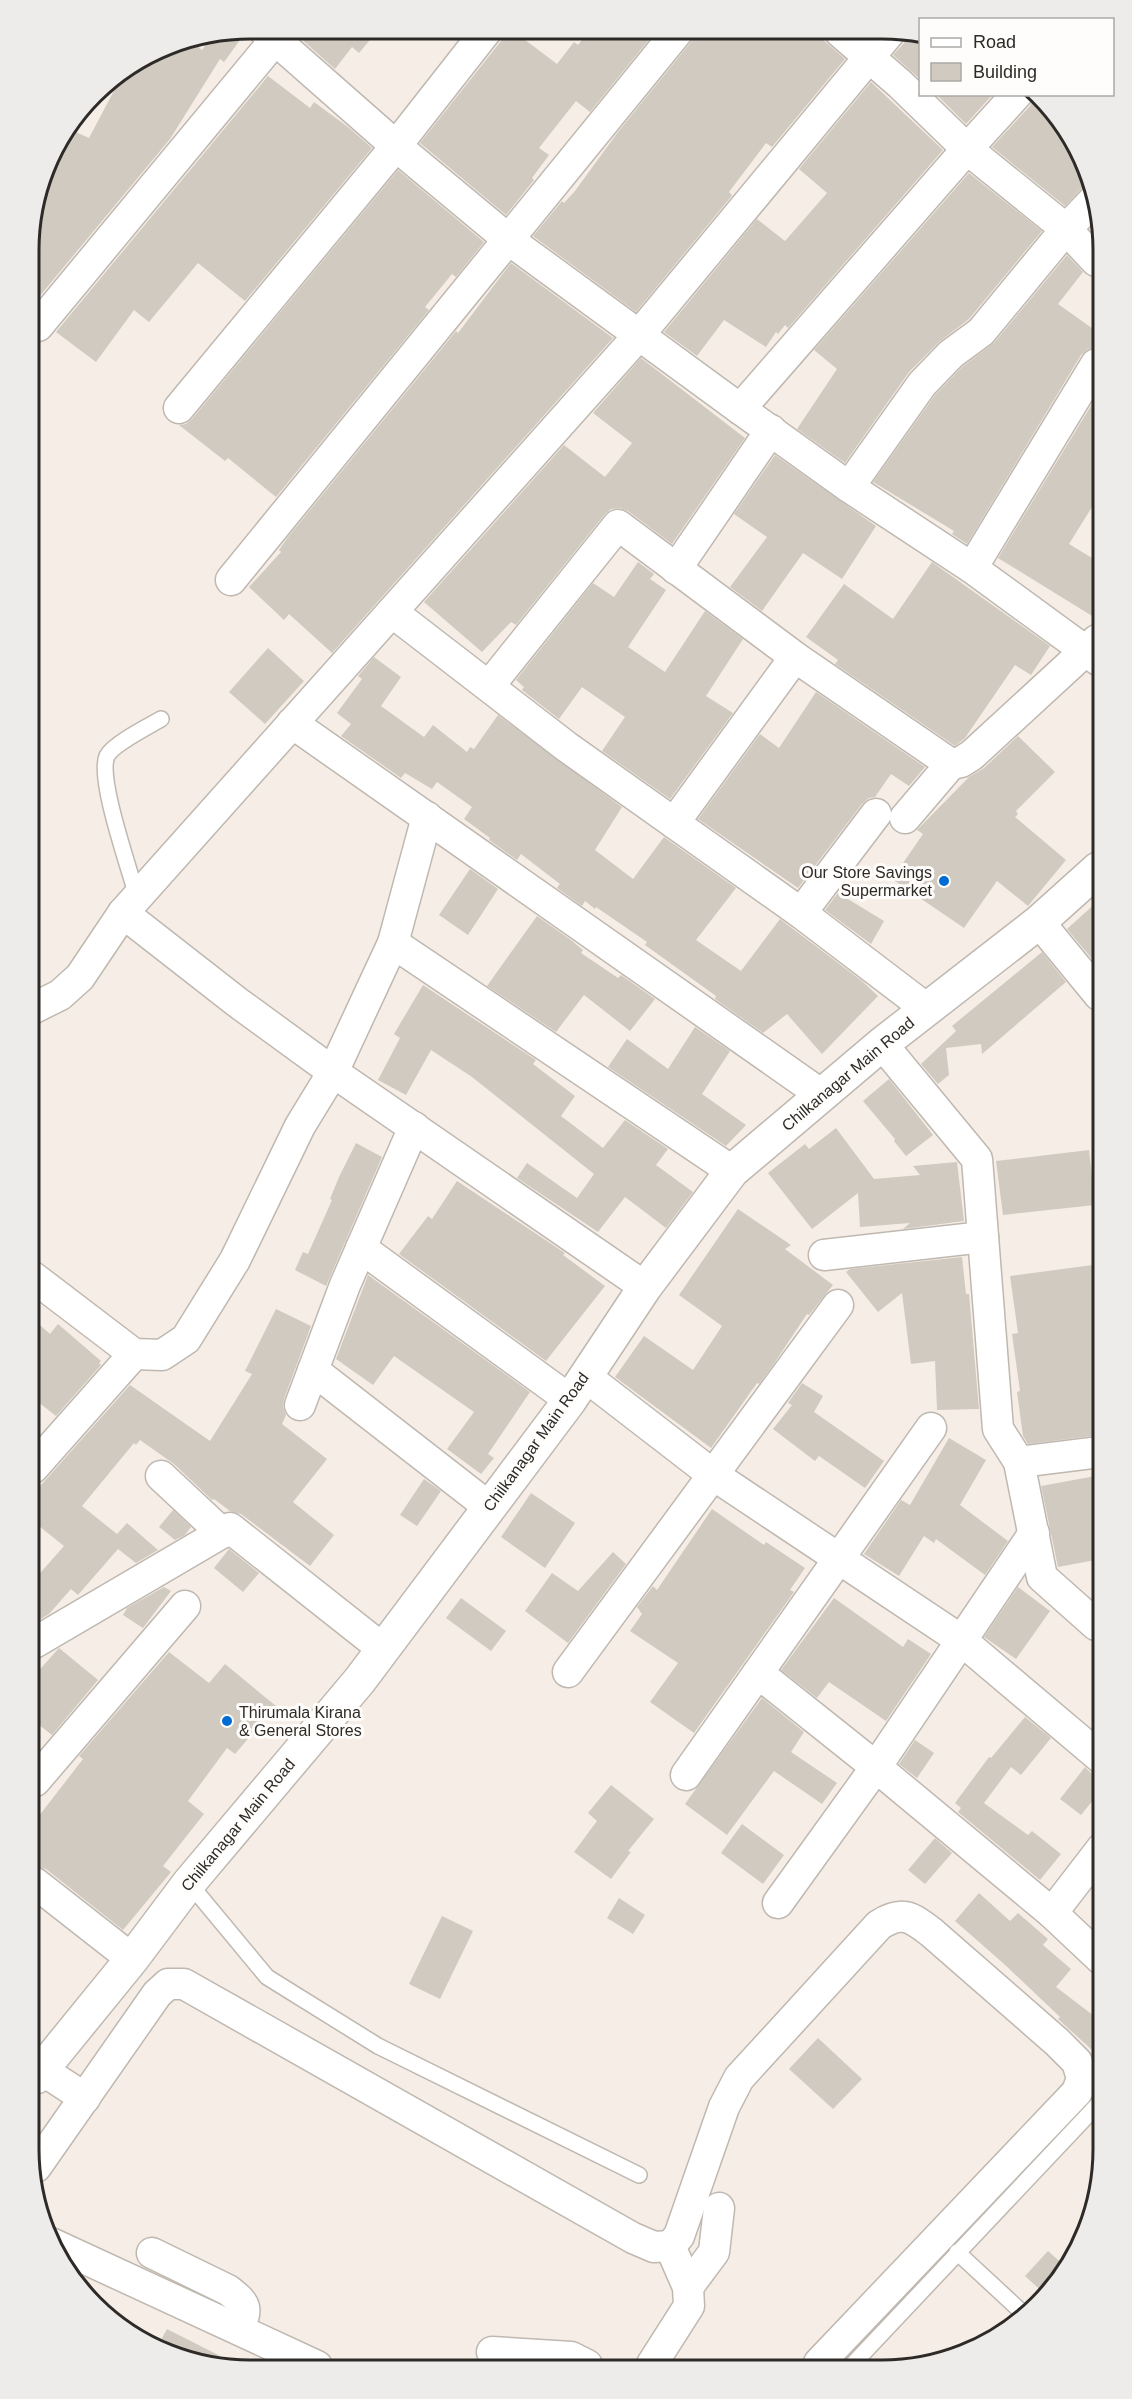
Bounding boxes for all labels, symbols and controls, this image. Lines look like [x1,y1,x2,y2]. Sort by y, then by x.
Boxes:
legend [919,18,1114,96]
text: Road [973,32,1016,52]
text: Building [973,62,1037,82]
place label: Our Store Savings Supermarket [801,864,933,899]
marker: Our Store Savings Supermarket [937,874,951,888]
street label: Chilkanagar Main Road [778,1014,918,1134]
street label: Chilkanagar Main Road [480,1369,592,1515]
place label: Thirumala Kirana & General Stores [239,1704,362,1739]
marker: Thirumala Kirana & General Stores [220,1714,234,1728]
street label: Chilkanagar Main Road [178,1755,298,1895]

